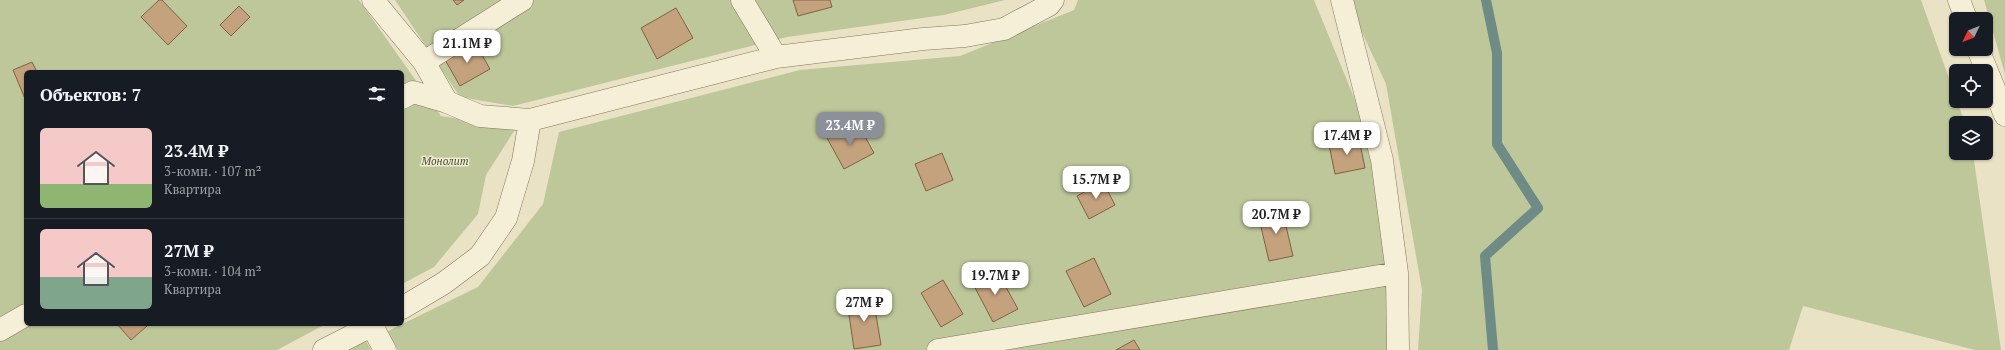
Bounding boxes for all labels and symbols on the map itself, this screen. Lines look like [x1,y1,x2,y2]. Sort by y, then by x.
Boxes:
north arrow [1949,12,1993,56]
pin: 21.1M ₽ [430,30,504,64]
pin: 23.4M ₽ [813,112,887,146]
pin: 17.4M ₽ [1310,122,1384,156]
park label: Монолит [421,154,469,168]
pin: 15.7M ₽ [1059,166,1133,200]
pin: 20.7M ₽ [1239,201,1313,235]
pin: 19.7M ₽ [958,262,1032,296]
pin: 27M ₽ [836,289,892,323]

